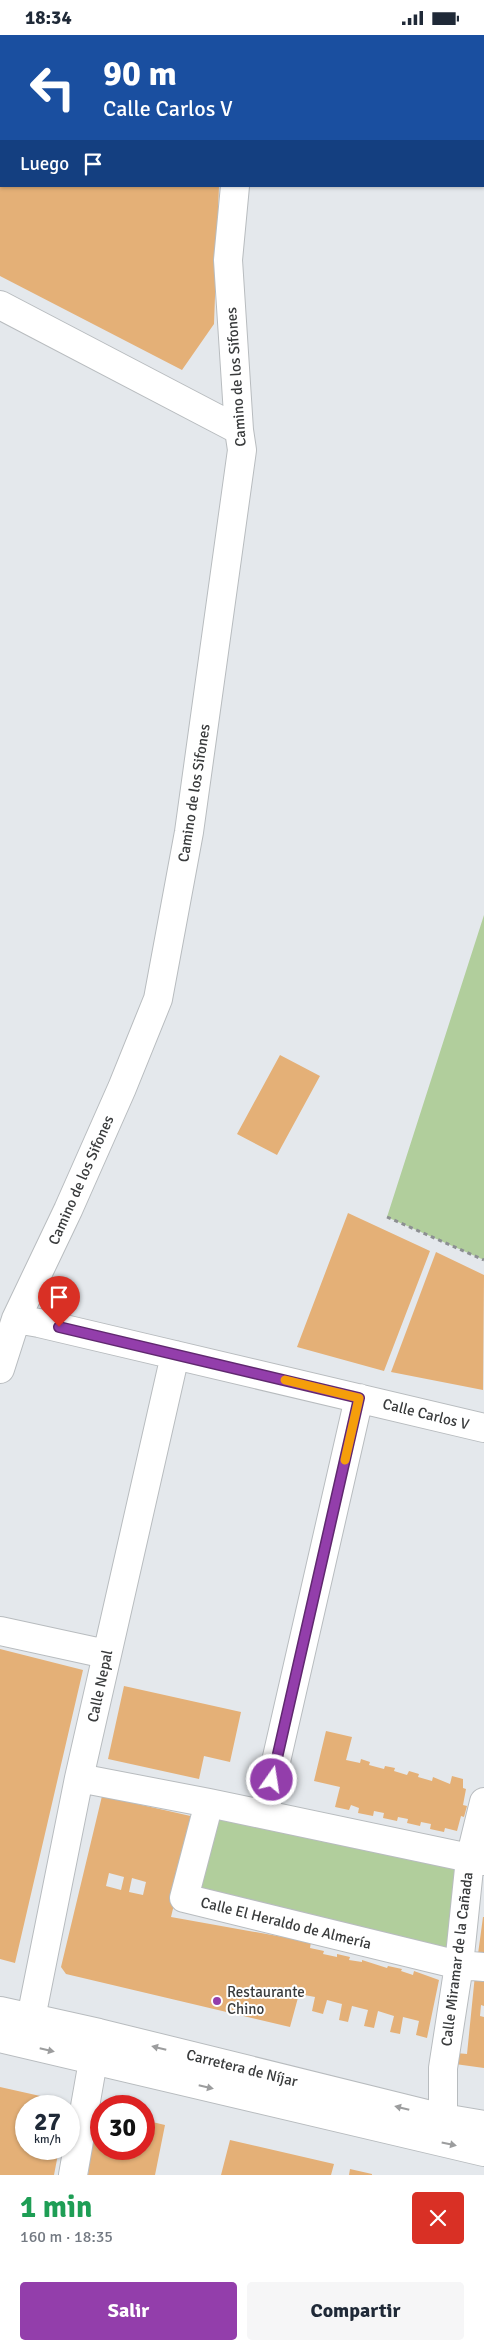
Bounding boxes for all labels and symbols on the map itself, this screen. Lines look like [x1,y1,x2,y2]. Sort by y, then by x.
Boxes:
street label: Camino de los Sifones [222,306,250,447]
street label: Camino de los Sifones [174,722,214,863]
street label: Camino de los Sifones [44,1112,118,1248]
pin [38,1276,80,1327]
street label: Calle Carlos V [381,1395,471,1434]
street label: Calle Nepal [84,1648,116,1724]
position arrow [245,1753,297,1805]
street label: Calle Miramar de la Cañada [437,1871,477,2047]
street label: Calle El Heraldo de Almería [199,1893,373,1953]
place label: Restaurante Chino [227,1983,305,2018]
marker: Restaurante Chino [211,1995,223,2007]
one-way arrow [152,2044,167,2052]
street label: Carretera de Níjar [184,2045,300,2091]
one-way arrow [40,2046,55,2054]
one-way arrow [198,2083,213,2091]
speed limit sign: 30 [90,2095,155,2160]
one-way arrow [395,2104,410,2112]
one-way arrow [441,2141,457,2149]

